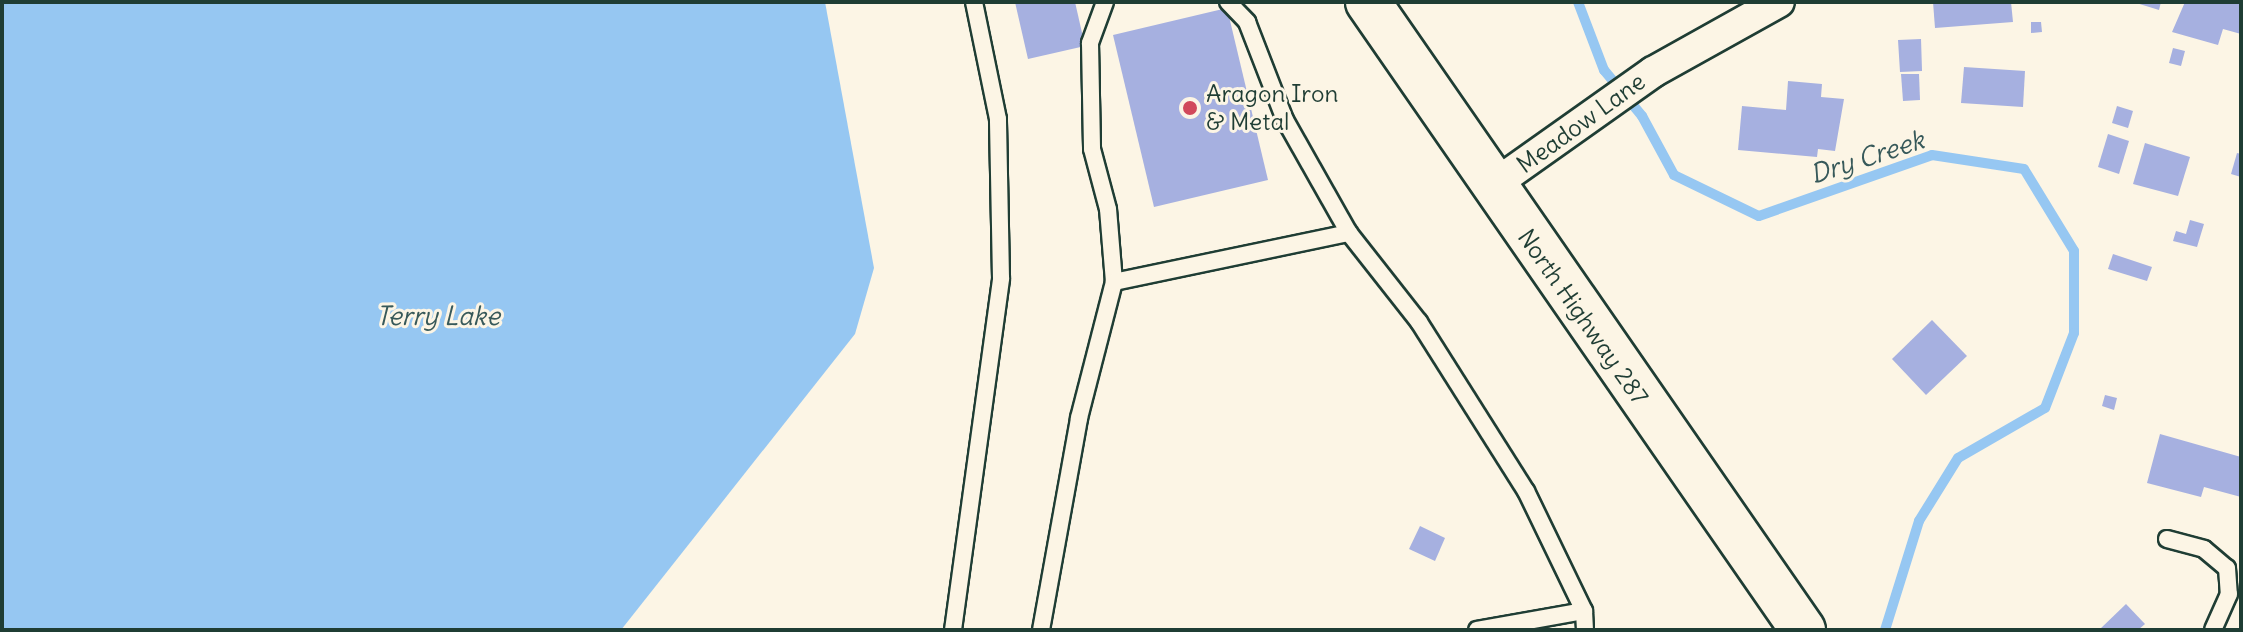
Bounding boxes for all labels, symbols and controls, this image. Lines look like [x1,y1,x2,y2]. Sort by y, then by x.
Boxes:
street label: Meadow Lane [1511,67,1651,179]
place label: Aragon Iron & Metal [1206,80,1338,136]
marker: Aragon Iron & Metal [1181,99,1199,117]
water label: Dry Creek [1806,124,1928,190]
street label: North Highway 287 [1512,224,1654,410]
water label: Terry Lake [376,300,500,332]

